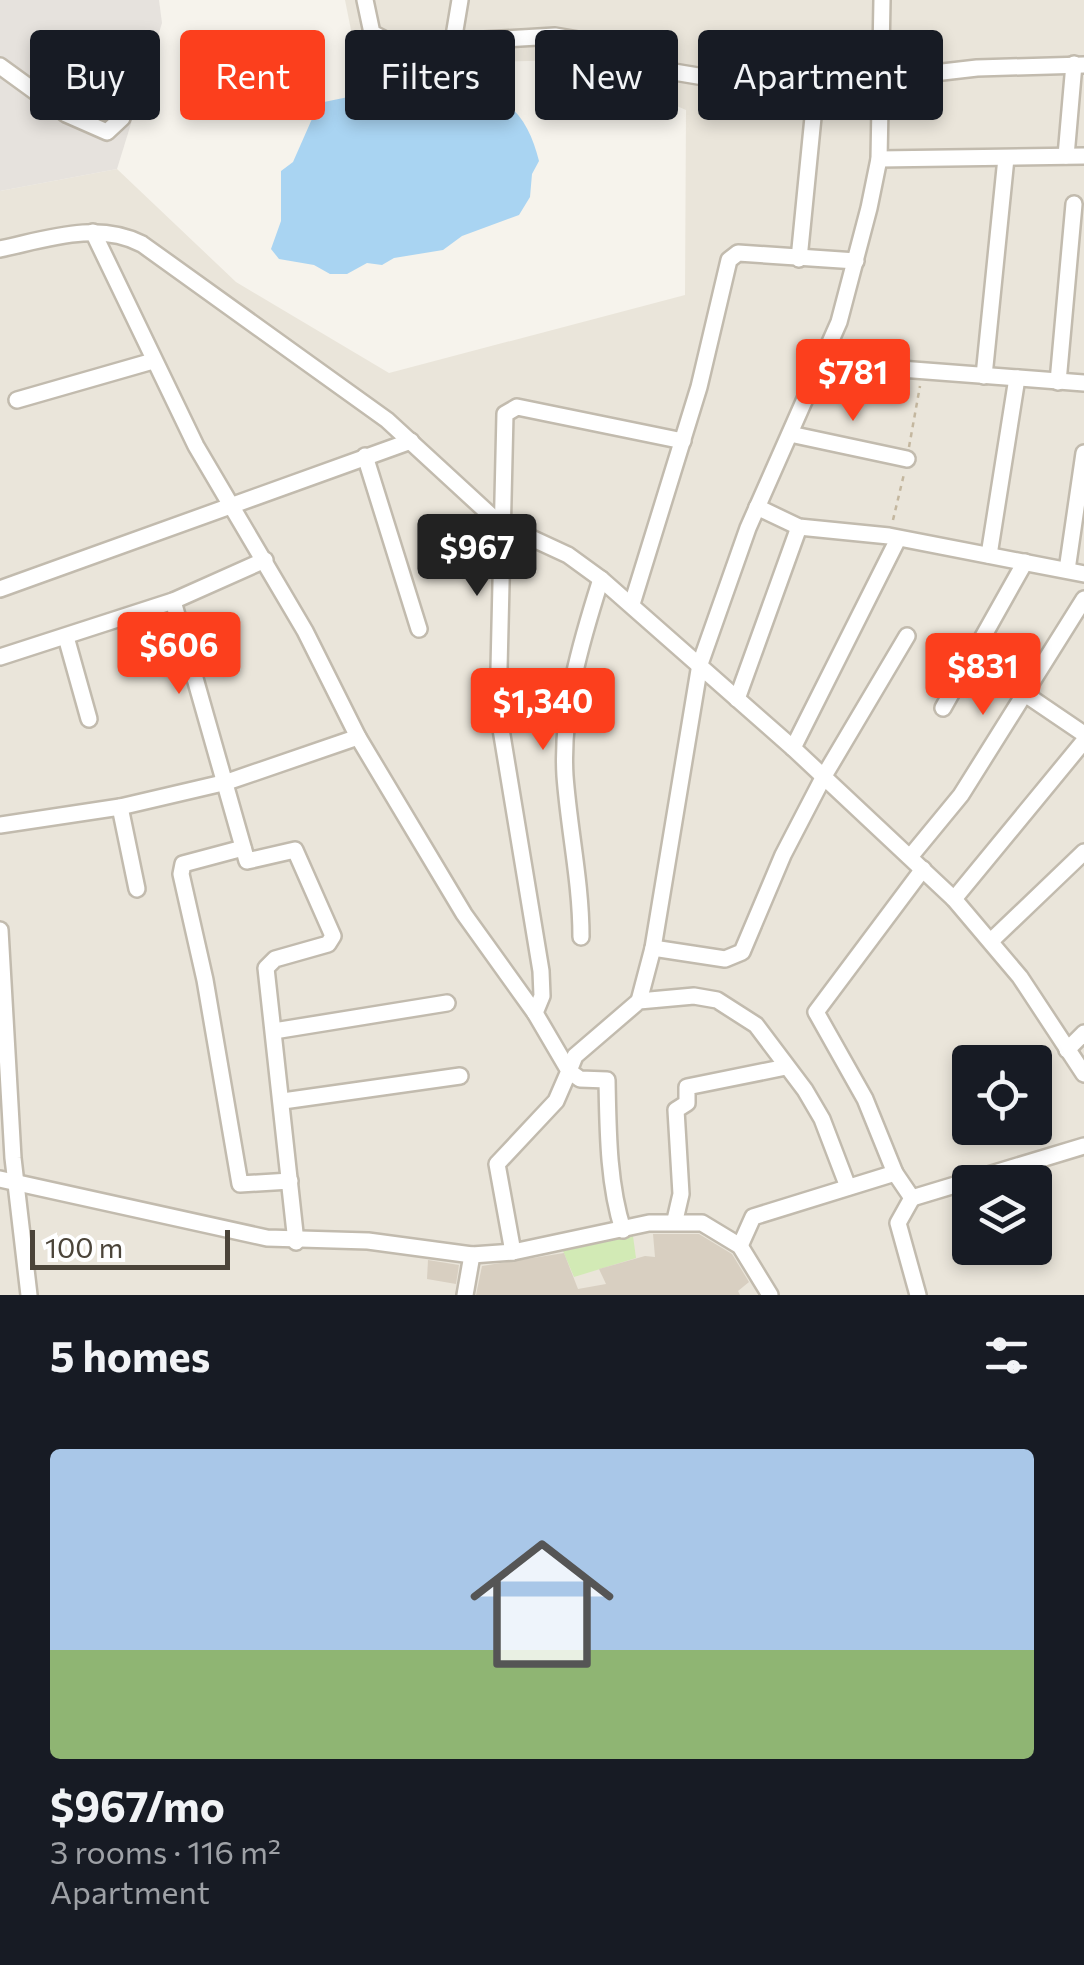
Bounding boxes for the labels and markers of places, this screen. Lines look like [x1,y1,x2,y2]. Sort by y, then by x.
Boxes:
pin: $781 [794,339,912,424]
pin: $967 [418,514,536,599]
pin: $606 [120,612,238,697]
pin: $831 [924,633,1042,718]
pin: $1,340 [462,668,624,753]

